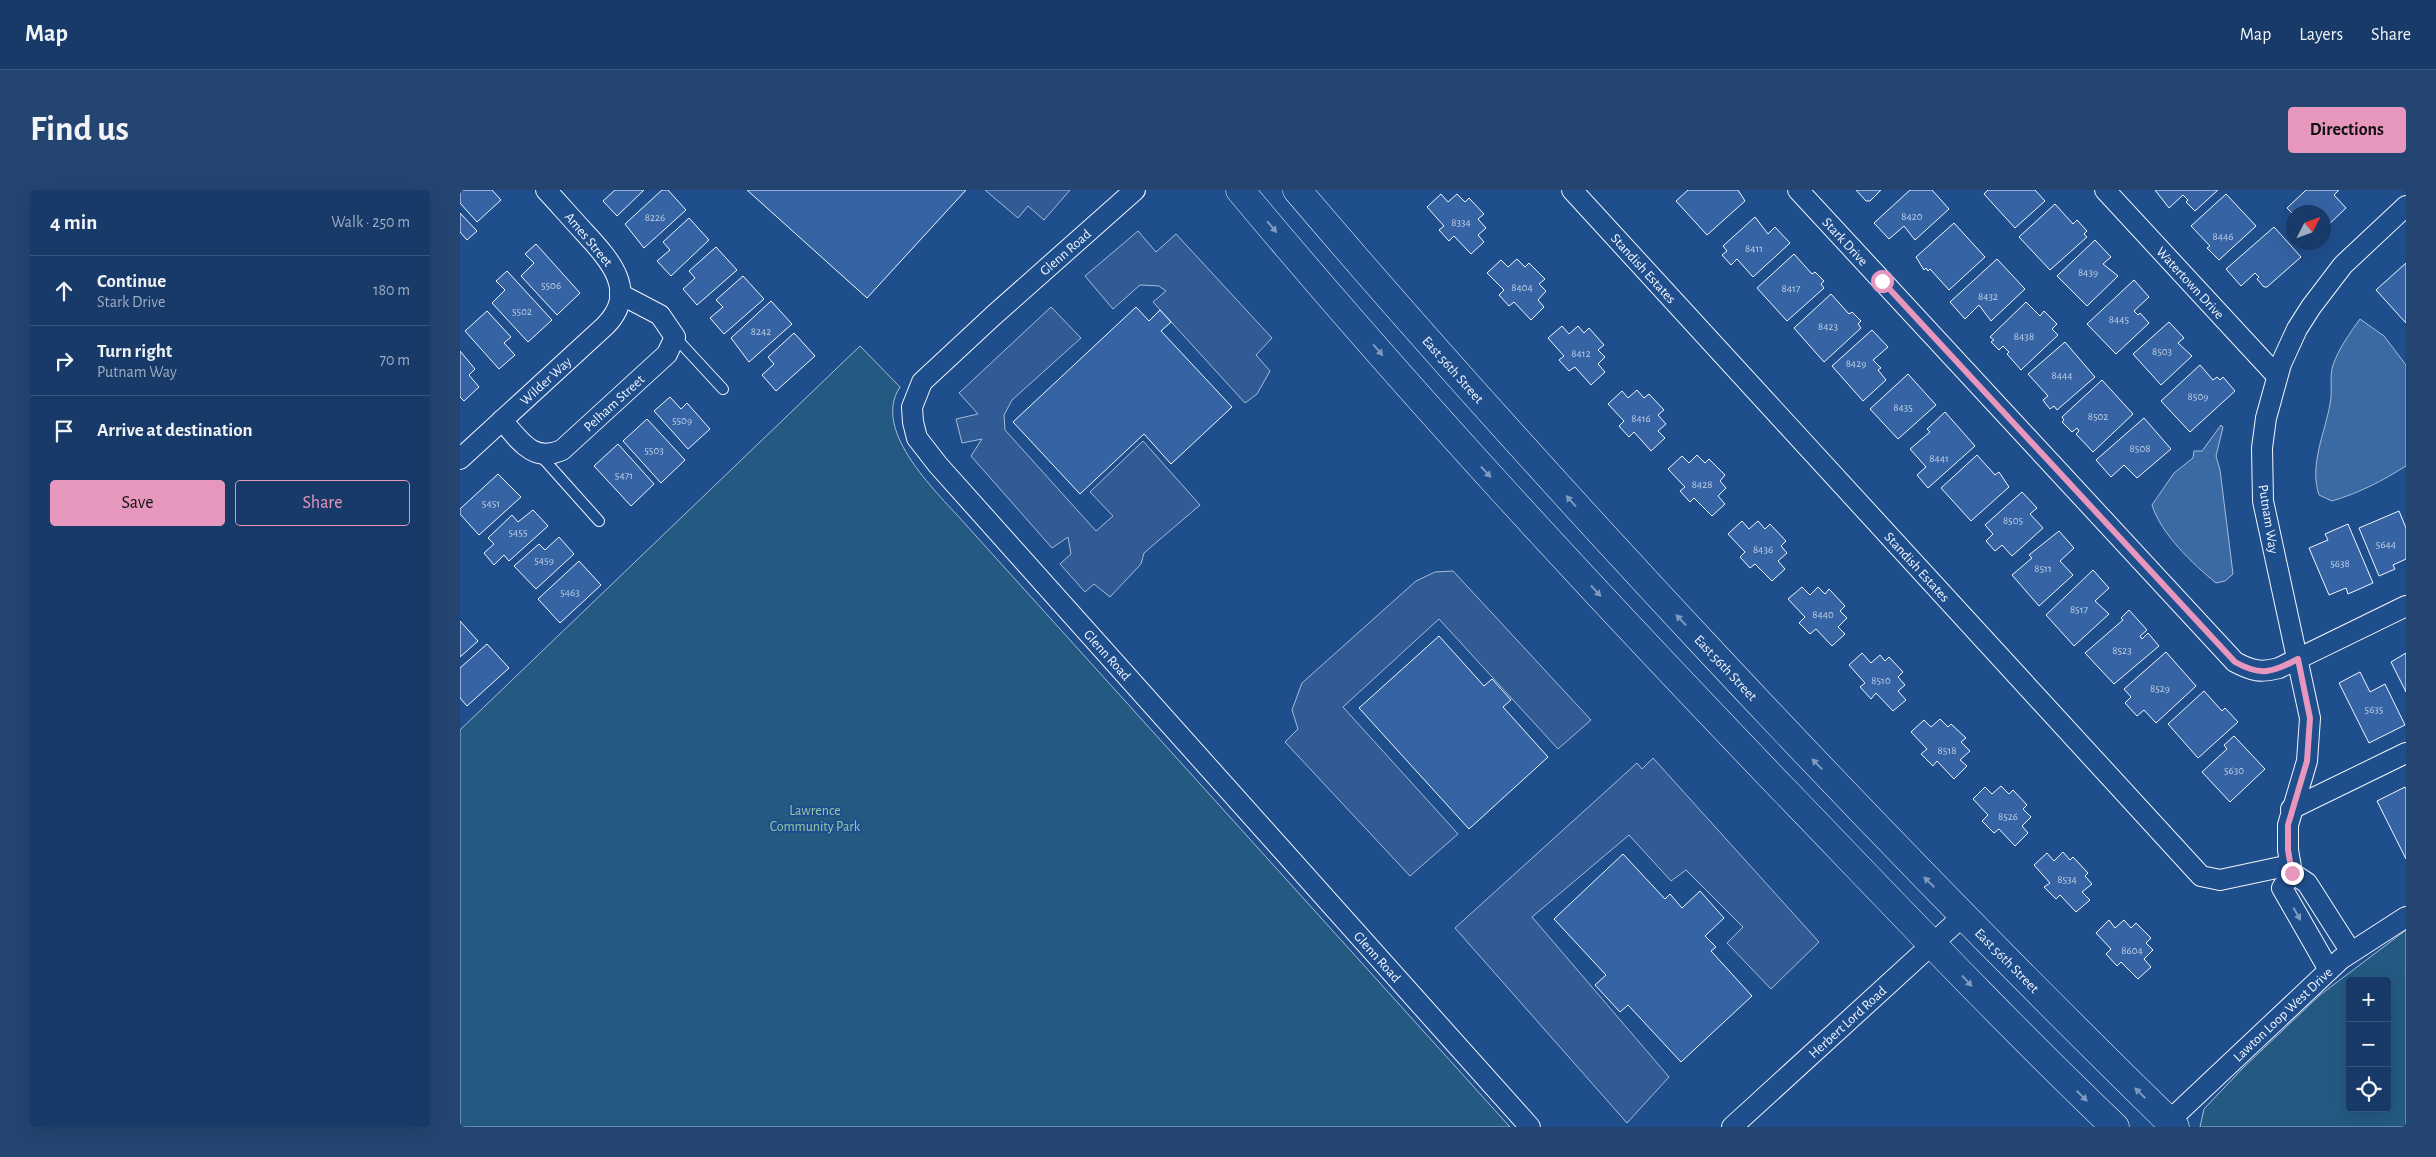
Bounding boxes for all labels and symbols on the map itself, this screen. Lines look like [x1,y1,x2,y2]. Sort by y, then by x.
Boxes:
north arrow [2286,205,2331,250]
street label: Ames Street [562,210,615,270]
house number: 8420 [1901,211,1923,222]
house number: 8226 [645,212,665,223]
street label: Stark Drive [1819,215,1870,269]
house number: 8334 [1451,217,1471,228]
one-way arrow [1266,221,1277,234]
street label: Glenn Road [1037,227,1094,279]
street label: Standish Estates [1608,231,1678,306]
house number: 8446 [2213,231,2233,242]
house number: 8411 [1745,243,1763,254]
street label: Watertown Drive [2153,244,2226,322]
house number: 8439 [2078,267,2098,278]
route start [1871,270,1894,293]
house number: 5506 [541,280,561,291]
house number: 8404 [1511,282,1533,293]
house number: 8417 [1782,283,1801,294]
house number: 8432 [1978,291,1998,302]
house number: 5502 [512,306,532,317]
house number: 8445 [2109,314,2130,325]
house number: 8423 [1818,321,1838,332]
house number: 8242 [751,326,771,337]
house number: 8438 [2014,331,2034,342]
street label: East 56th Street [1419,334,1486,407]
one-way arrow [1372,344,1384,356]
house number: 8503 [2152,346,2173,357]
house number: 8412 [1571,348,1591,359]
street label: Wilder Way [518,355,574,408]
house number: 8429 [1846,358,1866,369]
house number: 8444 [2051,370,2073,381]
street label: Pelham Street [581,372,648,435]
house number: 8509 [2188,391,2208,402]
house number: 8435 [1893,402,1913,413]
house number: 8502 [2088,411,2108,422]
house number: 8416 [1631,413,1651,424]
house number: 5509 [672,415,692,426]
house number: 8508 [2130,443,2150,454]
house number: 5503 [644,445,664,456]
house number: 8441 [1929,453,1949,464]
one-way arrow [1480,465,1492,477]
house number: 5471 [615,470,633,481]
house number: 8428 [1692,479,1712,490]
street label: Putnam Way [2256,484,2280,555]
one-way arrow [1565,496,1577,508]
house number: 5451 [482,498,500,509]
house number: 8505 [2003,515,2024,526]
house number: 5455 [508,527,528,538]
street label: Standish Estates [1881,530,1952,605]
house number: 5644 [2376,539,2396,550]
house number: 8436 [1753,544,1773,555]
house number: 5459 [534,555,554,566]
house number: 5638 [2330,558,2350,569]
house number: 8511 [2034,563,2052,574]
one-way arrow [1590,584,1602,596]
house number: 5463 [560,587,580,598]
house number: 8517 [2070,604,2089,615]
house number: 8440 [1812,609,1834,620]
one-way arrow [1675,615,1687,627]
street label: Glenn Road [1081,627,1133,683]
street label: East 56th Street [1691,633,1760,704]
house number: 8523 [2112,645,2132,656]
house number: 8510 [1871,675,1891,686]
house number: 8529 [2150,683,2170,694]
house number: 5635 [2365,704,2384,715]
house number: 8518 [1938,745,1956,756]
one-way arrow [1811,758,1823,770]
house number: 5630 [2224,765,2244,776]
park label: Lawrence Community Park [770,804,861,834]
house number: 8526 [1998,811,2018,822]
route end [2281,862,2304,885]
house number: 8534 [2057,874,2077,885]
one-way arrow [1923,876,1935,888]
one-way arrow [2292,907,2301,921]
street label: East 56th Street [1972,926,2042,996]
street label: Glenn Road [1351,929,1403,985]
house number: 8604 [2121,945,2143,956]
street label: Lawton Loop West Drive [2231,965,2336,1065]
one-way arrow [1961,975,1973,987]
street label: Herbert Lord Road [1806,984,1889,1061]
one-way arrow [2134,1087,2146,1099]
one-way arrow [2075,1090,2087,1102]

